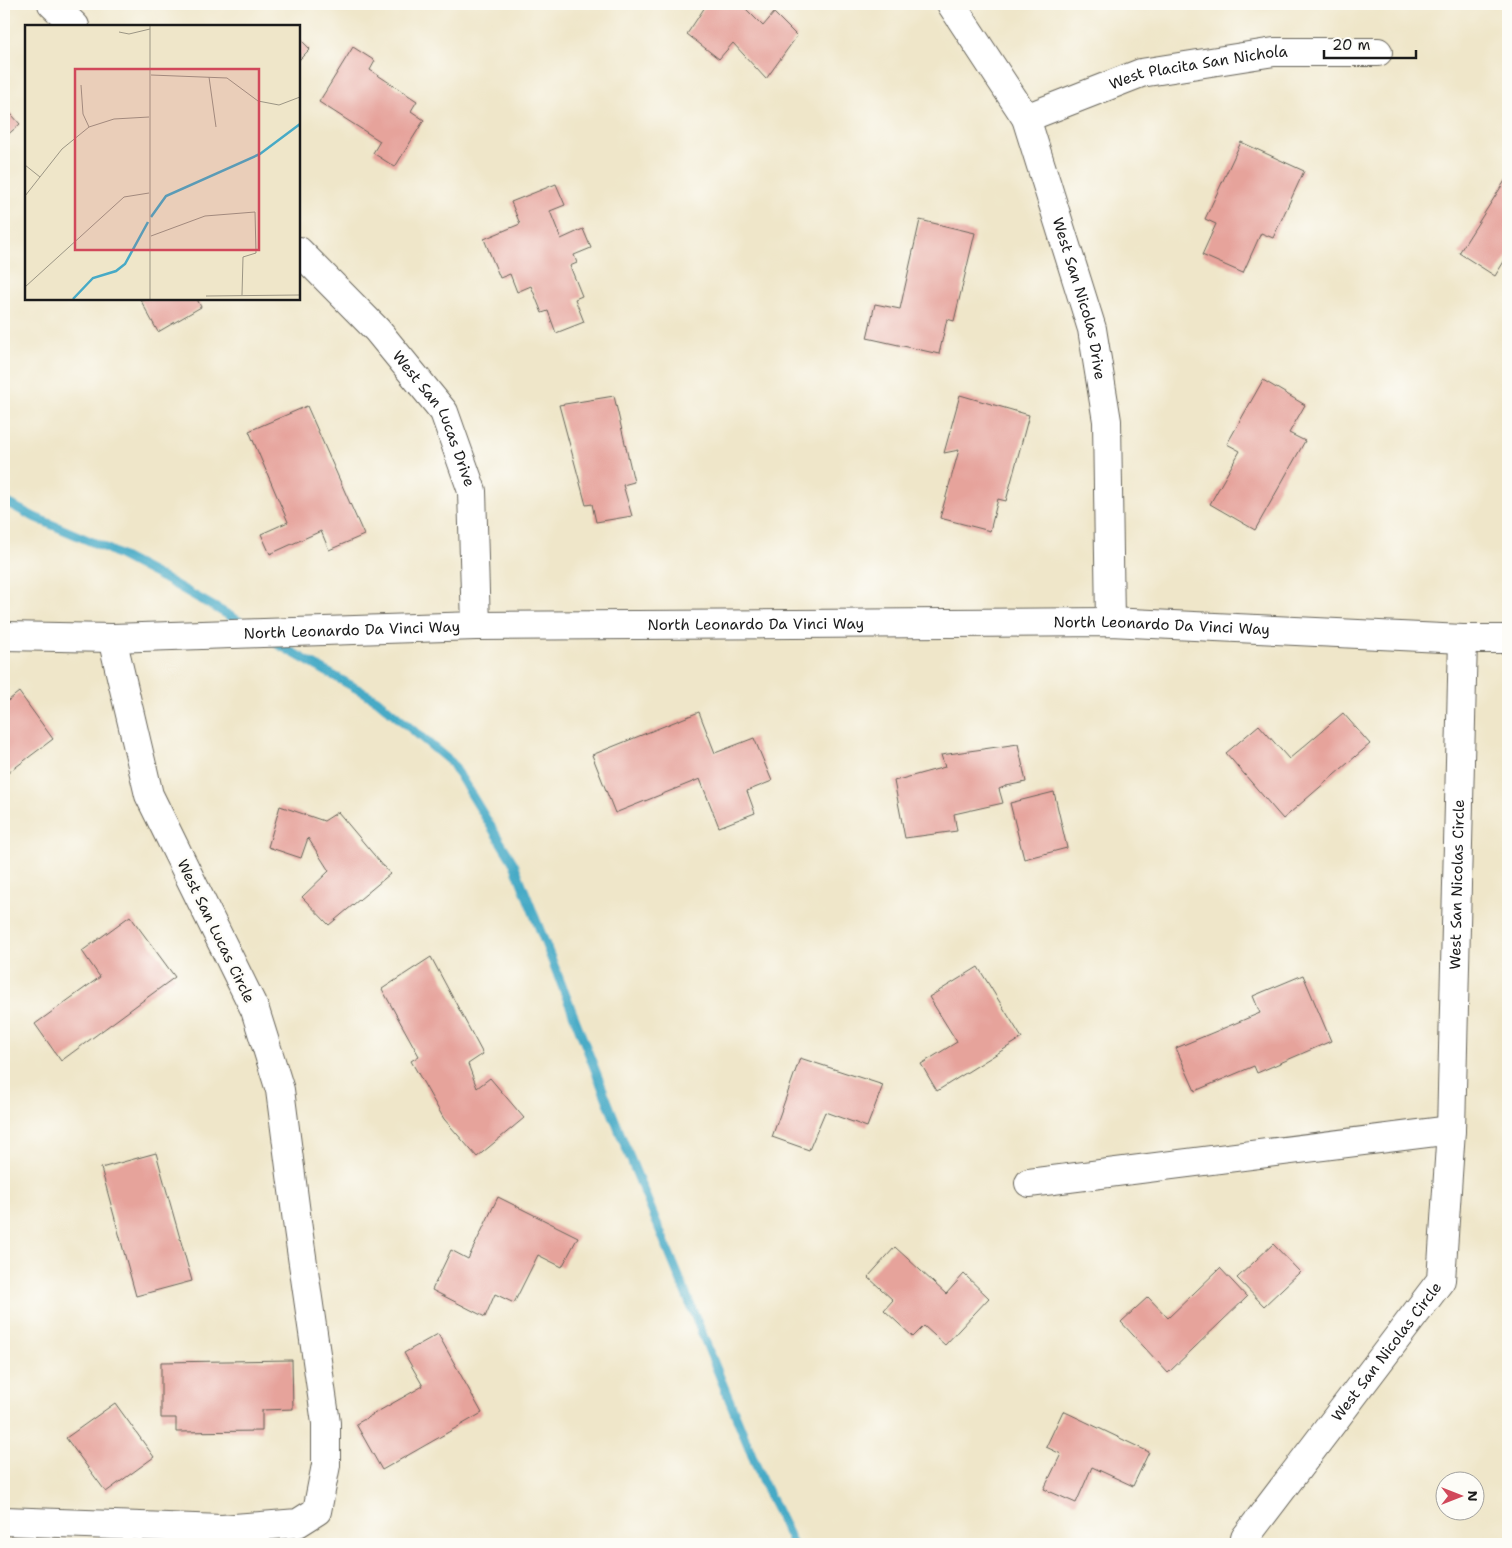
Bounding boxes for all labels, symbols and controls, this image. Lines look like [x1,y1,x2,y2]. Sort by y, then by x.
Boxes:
inset map [25,25,300,300]
scale bar [1324,28,1417,60]
text: 20 m [1332,35,1371,55]
street label: West Placita San Nichola [1106,42,1288,94]
street label: West San Nicolas Drive [1048,215,1110,381]
street label: West San Lucas Drive [388,346,480,489]
street label: North Leonardo Da Vinci Way [1053,612,1270,640]
street label: North Leonardo Da Vinci Way [647,614,864,635]
street label: North Leonardo Da Vinci Way [243,617,460,644]
street label: West San Nicolas Circle [1445,799,1469,970]
street label: West San Lucas Circle [172,856,260,1006]
street label: West San Nicolas Circle [1327,1278,1446,1426]
north arrow [1434,1470,1484,1520]
text: N [1464,1490,1482,1502]

